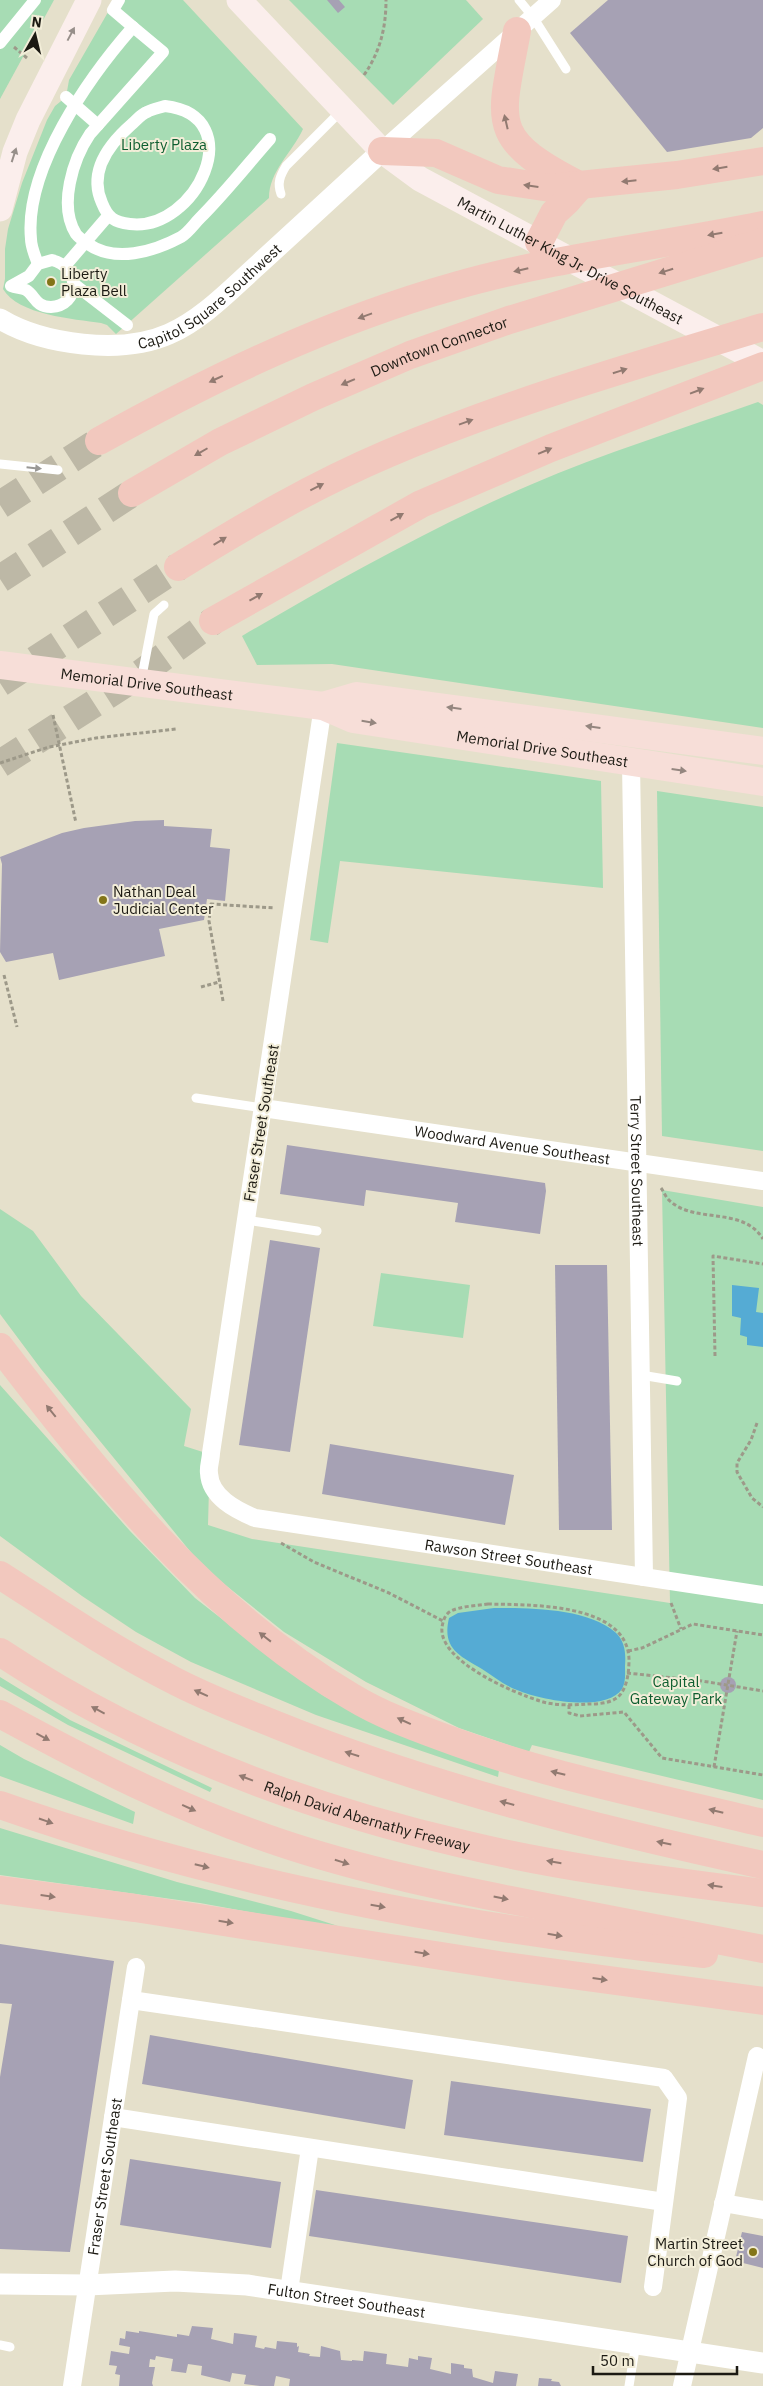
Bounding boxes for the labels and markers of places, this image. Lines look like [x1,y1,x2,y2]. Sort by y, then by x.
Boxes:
place label: Liberty Plaza Bell [61,264,127,300]
marker: Liberty Plaza Bell [45,276,57,288]
place label: Nathan Deal Judicial Center [113,882,214,918]
marker: Nathan Deal Judicial Center [97,894,109,906]
place label: Martin Street Church of God [647,2234,743,2270]
marker: Martin Street Church of God [747,2246,759,2258]

